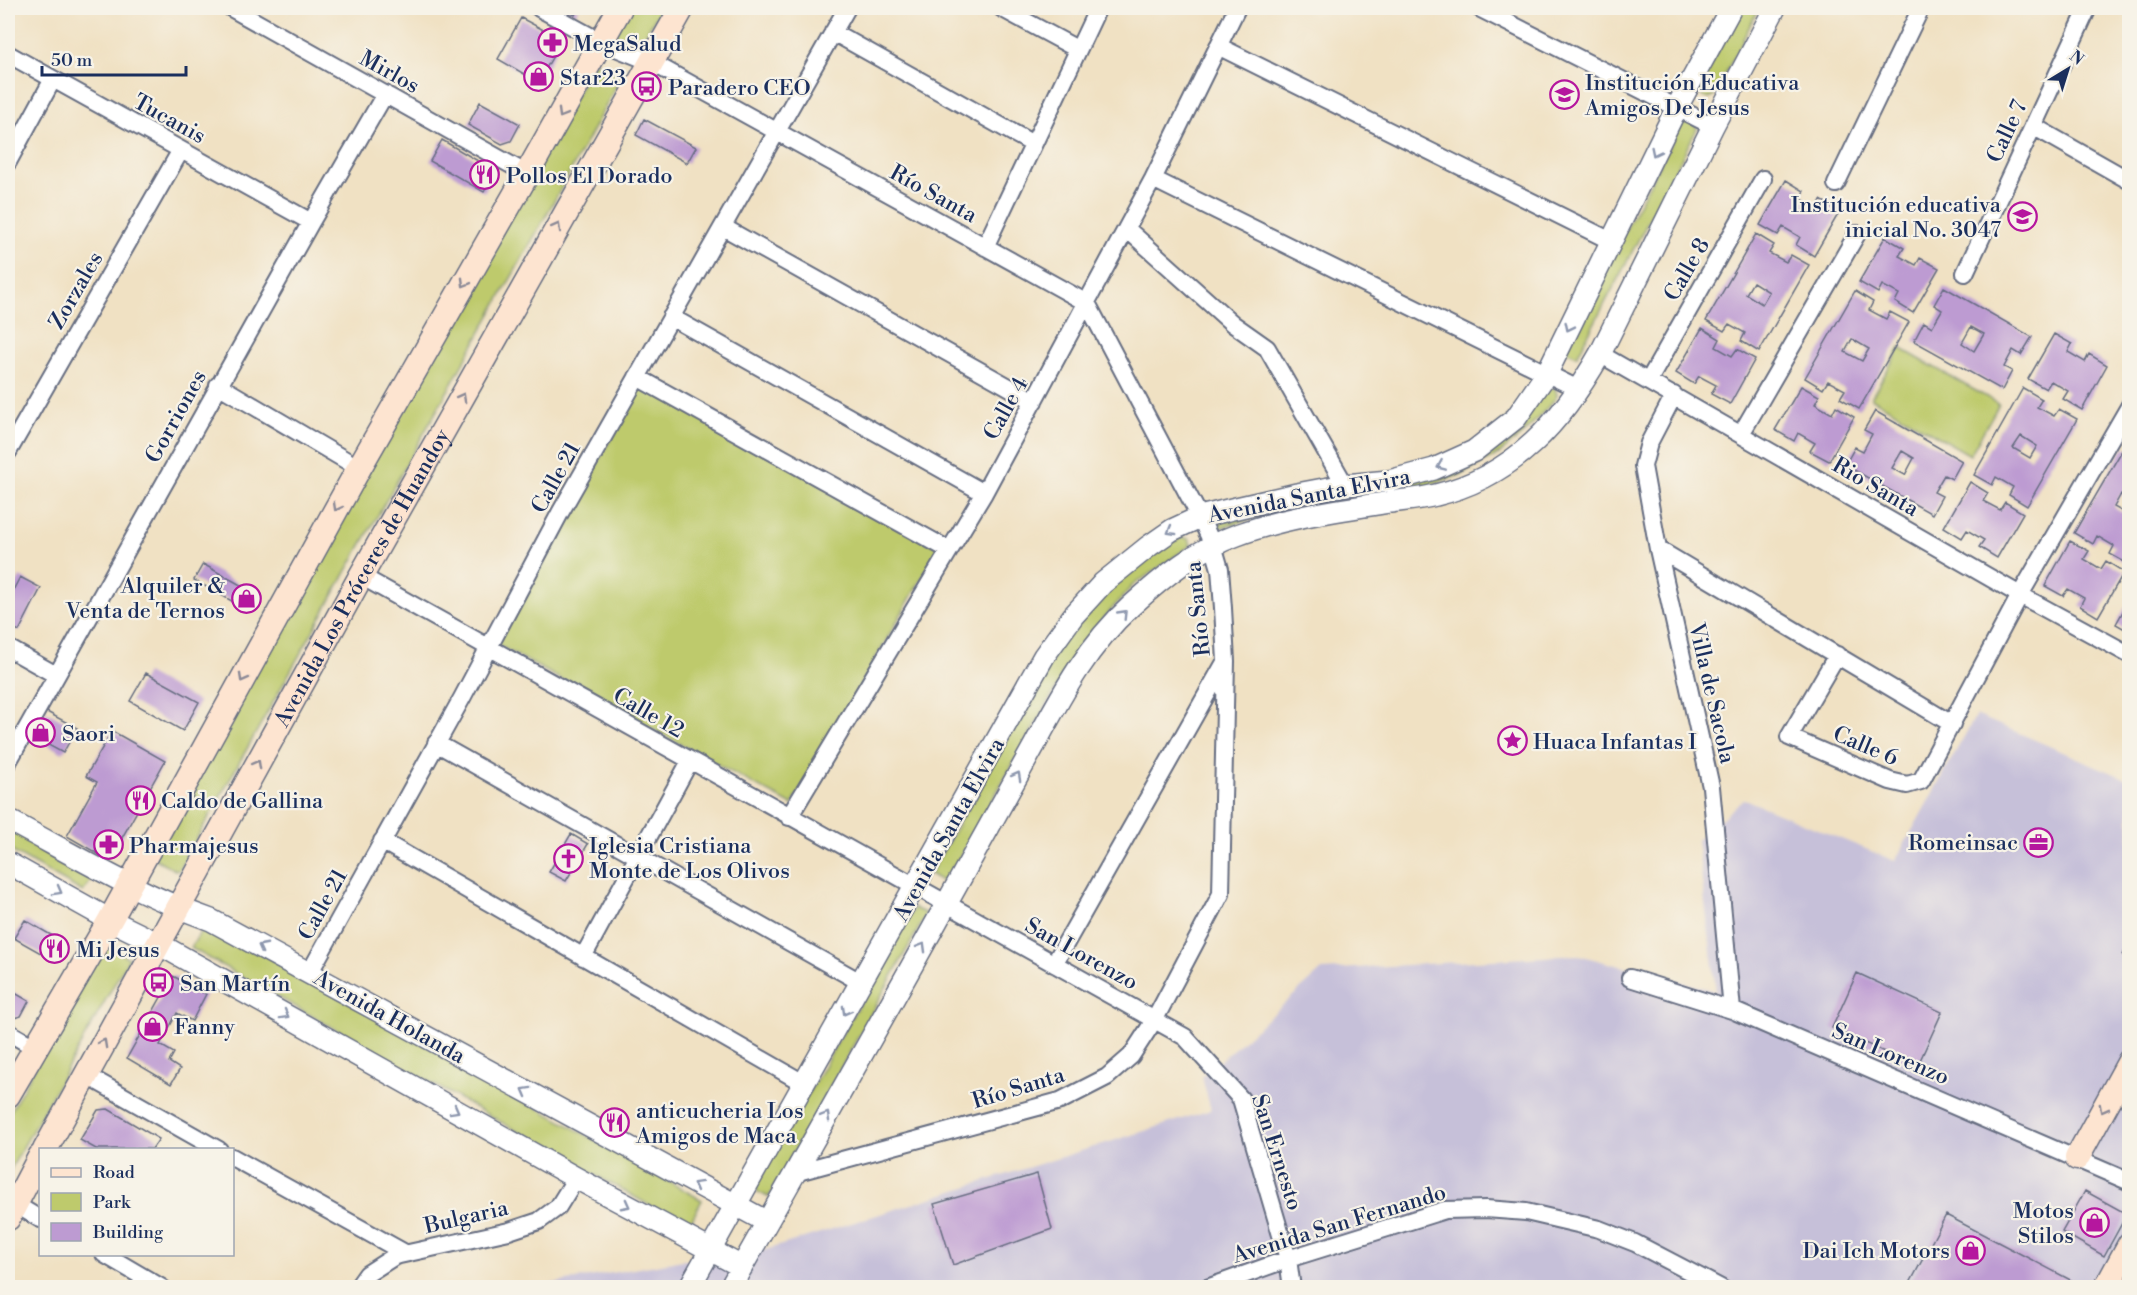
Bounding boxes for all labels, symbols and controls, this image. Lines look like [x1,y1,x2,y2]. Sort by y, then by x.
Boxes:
pharmacy icon: MegaSalud [536,27,568,59]
place label: MegaSalud [573,31,682,58]
scale bar [42,39,186,77]
north arrow [2038,39,2098,99]
street label: Mirlos [355,45,424,100]
text: N [2065,46,2088,70]
text: 50 m [51,49,93,72]
shop icon: Star23 [523,61,555,93]
place label: Star23 [560,65,626,92]
place label: Institución Educativa Amigos De Jesus [1584,70,1800,122]
bus stop icon: Paradero CEO [631,71,663,103]
place label: Paradero CEO [668,75,811,102]
school or university icon: Institución Educativa Amigos De Jesus [1548,79,1580,111]
street label: Tucanis [128,88,210,150]
street label: Calle 7 [1981,96,2034,167]
one-way arrow [557,108,569,118]
one-way arrow [1651,146,1662,157]
restaurant icon: Pollos El Dorado [469,159,501,191]
street label: Río Santa [885,159,982,230]
place label: Pollos El Dorado [506,163,673,190]
place label: Institución educativa inicial No. 3047 [1791,192,2002,244]
school or university icon: Institución educativa inicial No. 3047 [2006,201,2038,233]
one-way arrow [550,223,562,234]
street label: Calle 8 [1659,233,1716,306]
street label: Zorzales [43,247,109,334]
one-way arrow [460,277,472,287]
one-way arrow [1565,321,1577,332]
street label: Gorriones [140,366,213,468]
street label: Calle 4 [978,372,1035,445]
one-way arrow [454,393,466,403]
street label: Avenida Los Próceres de Huandoy [268,424,456,733]
street label: Calle 21 [526,437,587,518]
street label: Rio Santa [1827,452,1924,523]
one-way arrow [1436,458,1447,470]
street label: Avenida Santa Elvira [1205,463,1414,530]
one-way arrow [333,501,344,511]
one-way arrow [1167,524,1177,536]
street label: Río Santa [1180,559,1217,658]
place label: Alquiler & Venta de Ternos [64,573,225,625]
shop icon: Alquiler & Venta de Ternos [230,582,262,614]
one-way arrow [1116,610,1127,620]
street label: Villa de Sacola [1682,619,1741,767]
one-way arrow [239,672,250,682]
street label: Calle 12 [608,682,689,744]
shop icon: Saori [25,717,57,749]
place label: Saori [62,721,115,748]
street label: Calle 6 [1829,721,1902,772]
place icon: Huaca Infantas I [1496,725,1528,757]
place label: Huaca Infantas I [1533,729,1697,756]
street label: Avenida Santa Elvira [887,733,1011,927]
one-way arrow [250,760,261,770]
one-way arrow [1010,772,1021,783]
restaurant icon: Caldo de Gallina [124,784,156,816]
place label: Caldo de Gallina [161,788,324,815]
office icon: Romeinsac [2023,826,2055,858]
pharmacy icon: Pharmajesus [92,829,124,861]
place label: Romeinsac [1908,830,2018,857]
place label: Pharmajesus [129,833,259,860]
place label: Iglesia Cristiana Monte de Los Olivos [589,833,790,885]
church icon: Iglesia Cristiana Monte de Los Olivos [552,842,584,874]
street label: Calle 21 [293,864,354,945]
one-way arrow [52,884,63,896]
street label: San Lorenzo [1020,912,1142,996]
restaurant icon: Mi Jesus [39,933,71,965]
place label: Mi Jesus [76,937,160,964]
one-way arrow [258,943,269,954]
one-way arrow [915,943,927,953]
street label: Avenida Holanda [308,964,470,1070]
bus stop icon: San Martín [143,967,175,999]
place label: San Martín [180,971,290,998]
one-way arrow [842,1005,853,1016]
one-way arrow [279,1008,289,1019]
shop icon: Fanny [137,1010,169,1042]
place label: Fanny [174,1014,235,1041]
street label: San Lorenzo [1828,1018,1953,1091]
one-way arrow [96,1039,107,1049]
street label: Río Santa [969,1061,1069,1115]
one-way arrow [522,1087,532,1098]
street label: San Ernesto [1245,1091,1308,1214]
place label: anticucheria Los Amigos de Maca [635,1098,804,1150]
one-way arrow [449,1103,459,1114]
one-way arrow [2099,1103,2110,1113]
restaurant icon: anticucheria Los Amigos de Maca [599,1107,631,1139]
one-way arrow [819,1112,831,1123]
legend [39,1148,234,1256]
text: Road [93,1161,136,1184]
street label: Avenida San Fernando [1228,1179,1449,1270]
one-way arrow [693,1181,703,1192]
text: Park [93,1191,132,1214]
street label: Bulgaria [421,1195,512,1240]
one-way arrow [619,1198,630,1209]
place label: Motos Stilos [2013,1198,2074,1250]
shop icon: Motos Stilos [2079,1207,2111,1239]
text: Building [92,1221,164,1244]
shop icon: Dai Ich Motors [1955,1234,1987,1266]
place label: Dai Ich Motors [1802,1238,1950,1265]

